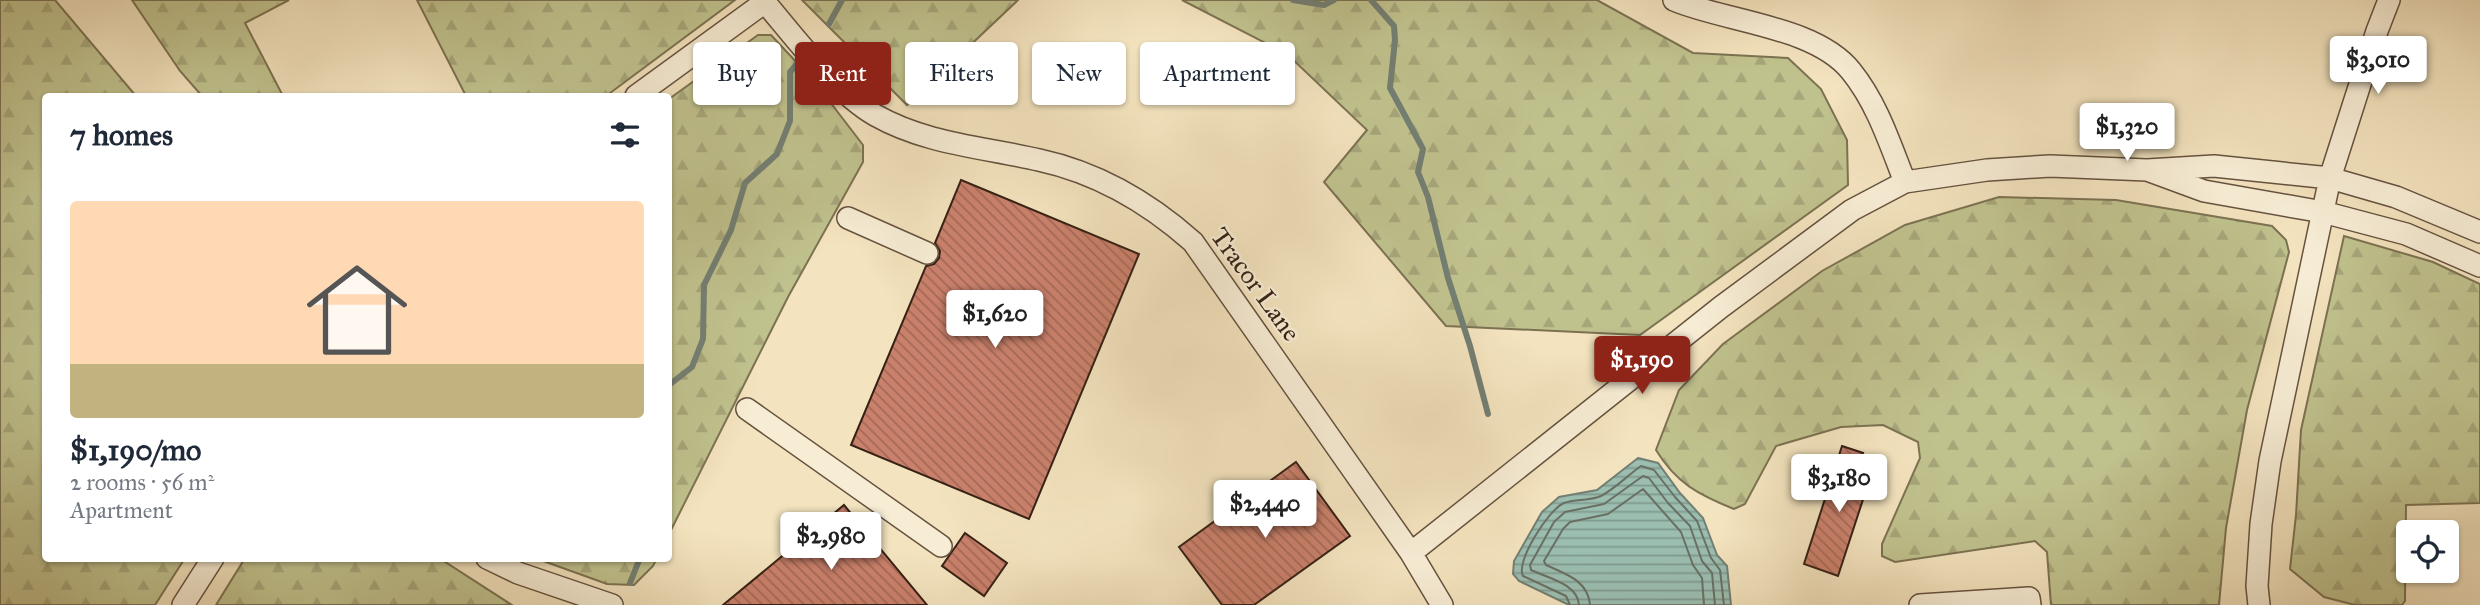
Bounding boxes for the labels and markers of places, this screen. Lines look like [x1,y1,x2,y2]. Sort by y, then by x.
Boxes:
pin: $3,010 [2321,36,2435,96]
pin: $1,320 [2070,104,2184,163]
pin: $1,620 [938,290,1052,350]
pin: $1,190 [1585,336,1699,396]
pin: $3,180 [1782,454,1896,514]
pin: $2,440 [1208,480,1322,540]
pin: $2,980 [774,512,888,572]

